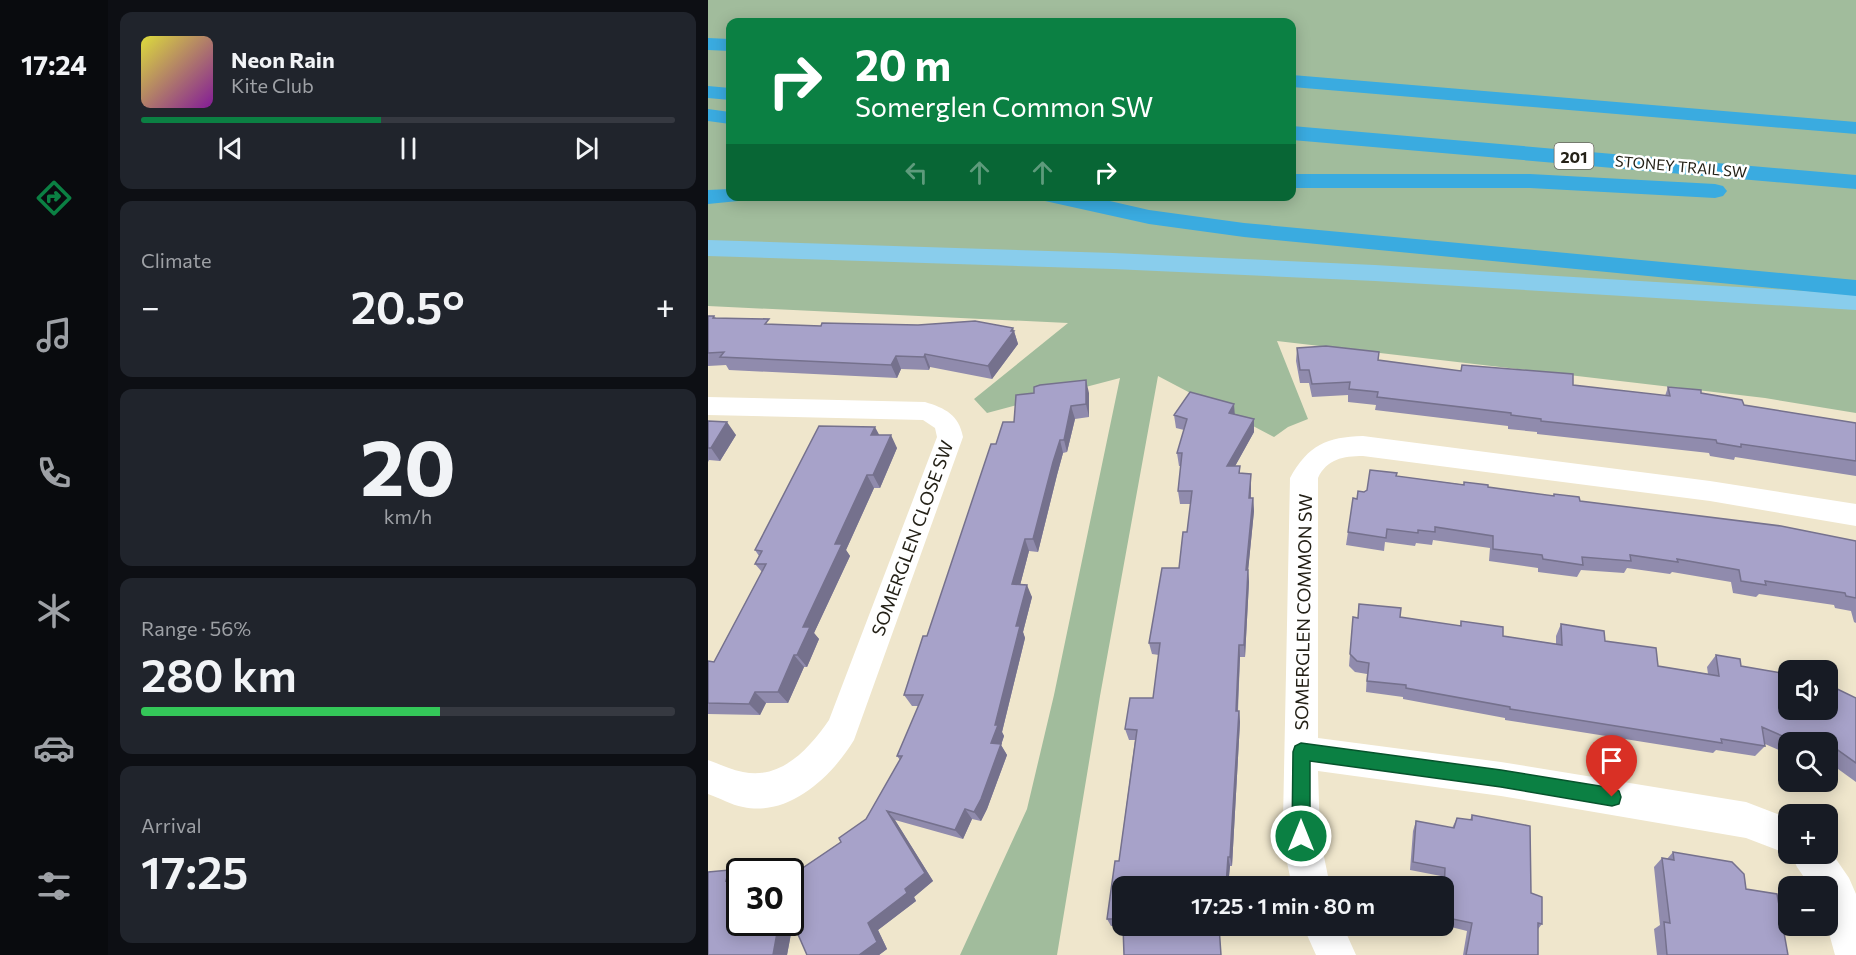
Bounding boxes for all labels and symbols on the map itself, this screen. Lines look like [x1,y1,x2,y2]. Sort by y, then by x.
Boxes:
road number: 201 [1554,143,1594,169]
street label: STONEY TRAIL SW [1614,151,1748,181]
street label: SOMERGLEN CLOSE SW [866,437,958,639]
street label: SOMERGLEN COMMON SW [1290,493,1316,731]
pin [1586,735,1637,797]
position arrow [1269,804,1333,868]
speed limit sign: 30 [726,858,804,936]

